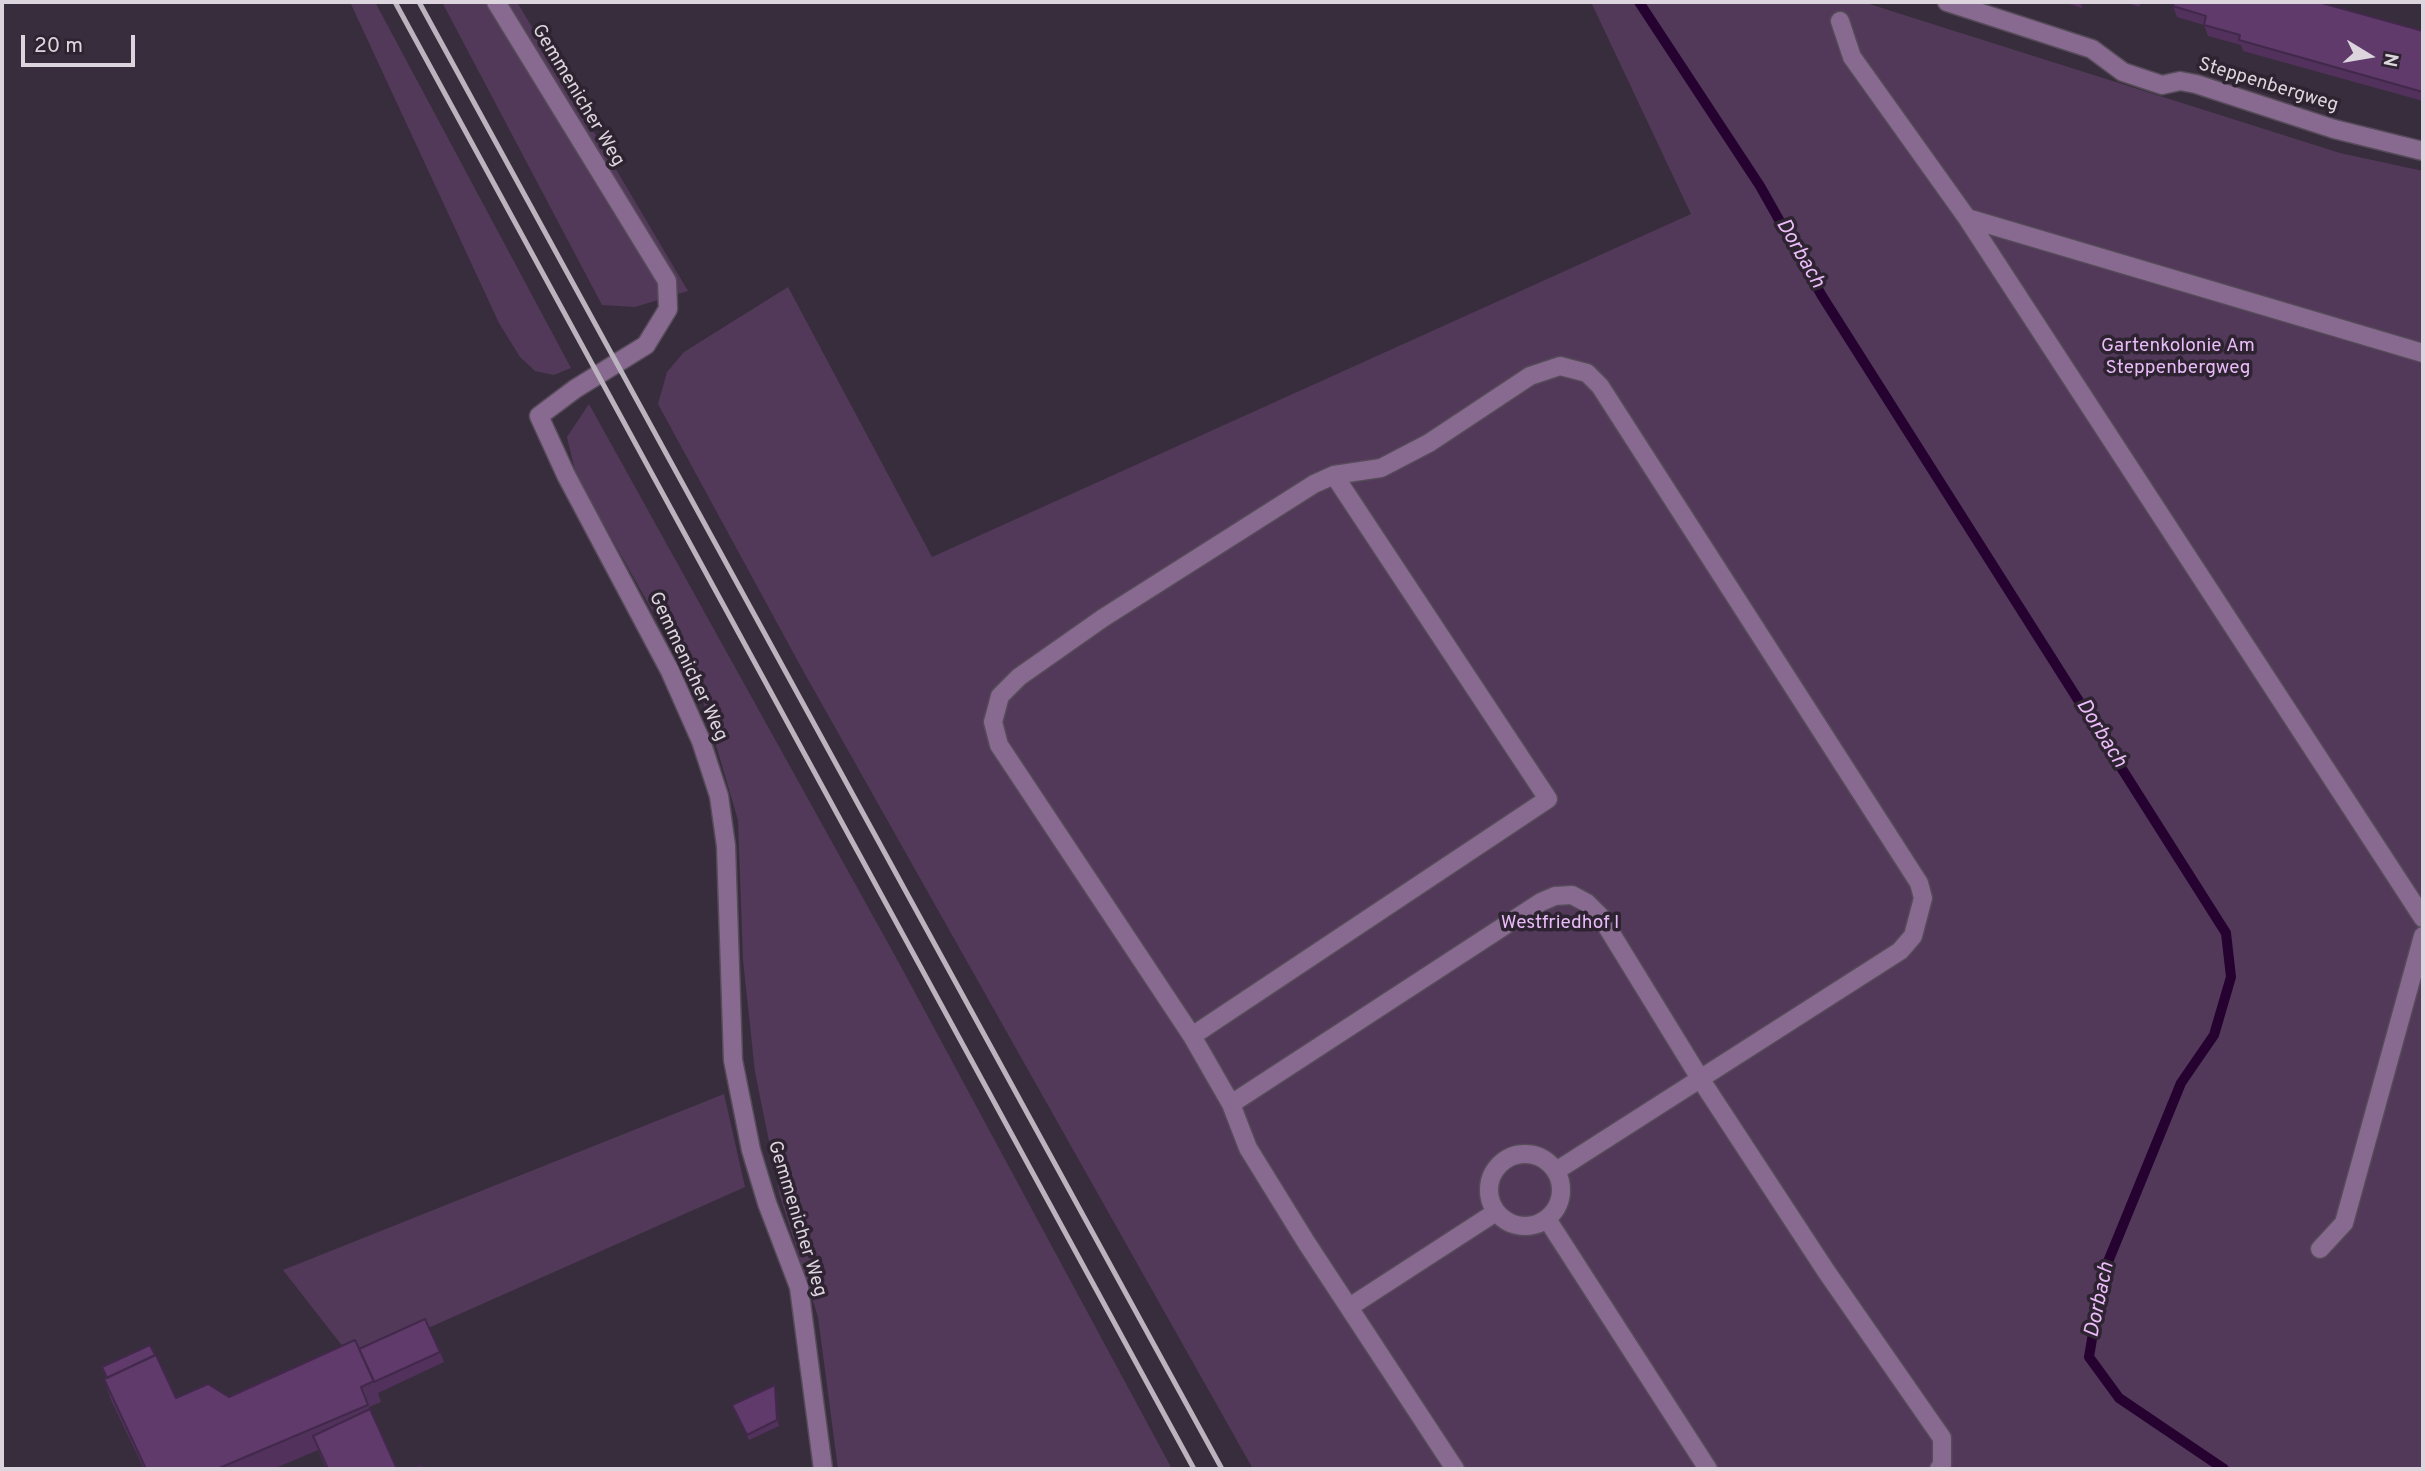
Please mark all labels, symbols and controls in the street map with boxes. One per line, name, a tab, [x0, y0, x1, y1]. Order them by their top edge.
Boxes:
scale bar	[24, 21, 138, 65]
street label: Gemmenicher Weg	[526, 21, 628, 171]
north arrow	[2334, 21, 2404, 91]
text: 20 m	[34, 33, 83, 60]
text: N	[2377, 51, 2403, 69]
street label: Steppenbergweg	[2195, 54, 2341, 118]
water label: Dorbach	[1769, 215, 1829, 293]
park label: Gartenkolonie Am Steppenbergweg	[2101, 336, 2255, 380]
street label: Gemmenicher Weg	[642, 589, 732, 745]
water label: Dorbach	[2069, 695, 2131, 773]
park label: Westfriedhof I	[1501, 913, 1619, 935]
street label: Gemmenicher Weg	[761, 1138, 831, 1300]
water label: Dorbach	[2081, 1260, 2121, 1340]

